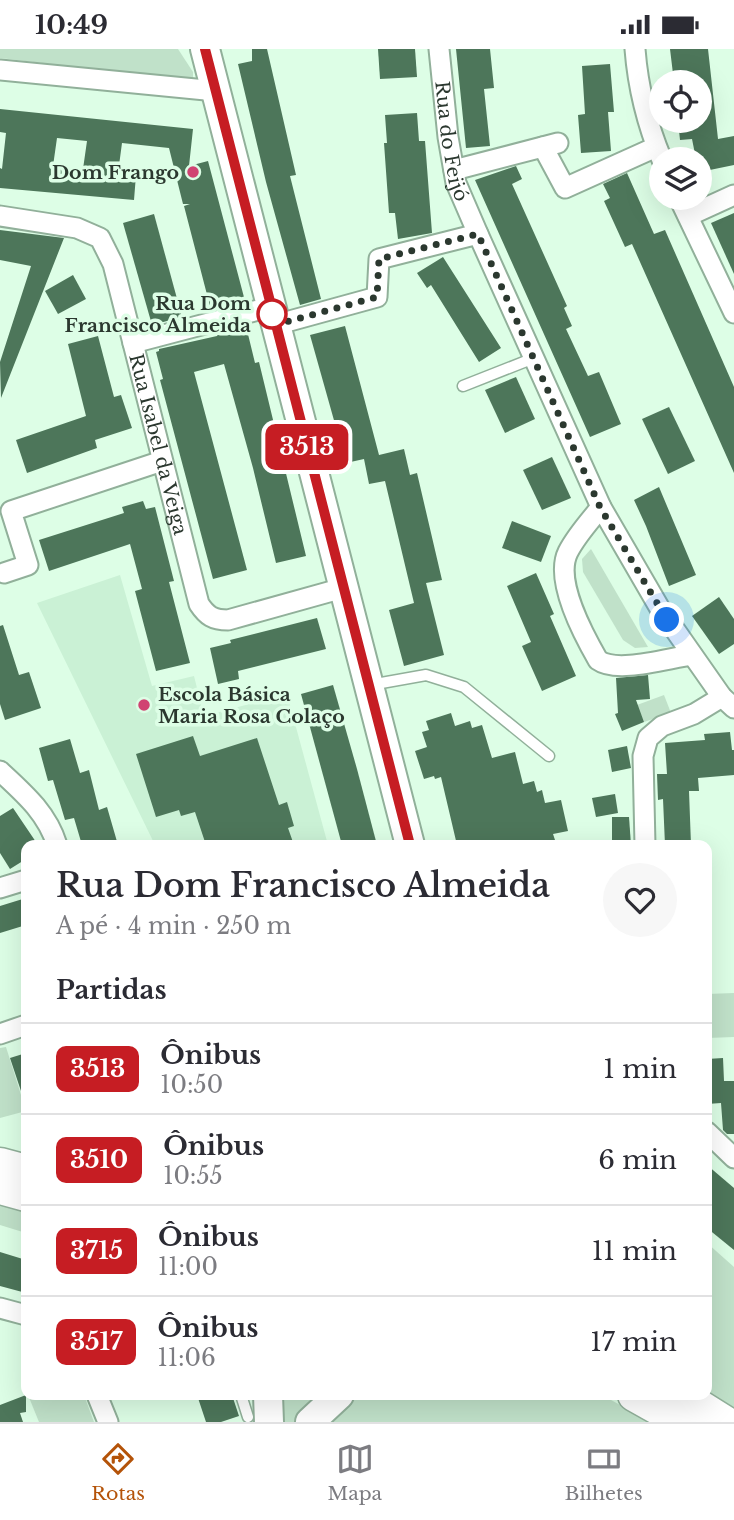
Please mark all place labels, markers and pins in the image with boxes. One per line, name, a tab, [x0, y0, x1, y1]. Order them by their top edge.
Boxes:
place label: Dom Frango	[52, 161, 179, 184]
marker: Dom Frango	[185, 164, 201, 180]
place label: Rua Dom Francisco Almeida	[65, 292, 251, 337]
marker: Rua Dom Francisco Almeida	[257, 299, 287, 329]
place label: Escola Básica Maria Rosa Colaço	[158, 683, 345, 728]
marker: Escola Básica Maria Rosa Colaço	[136, 697, 152, 713]

